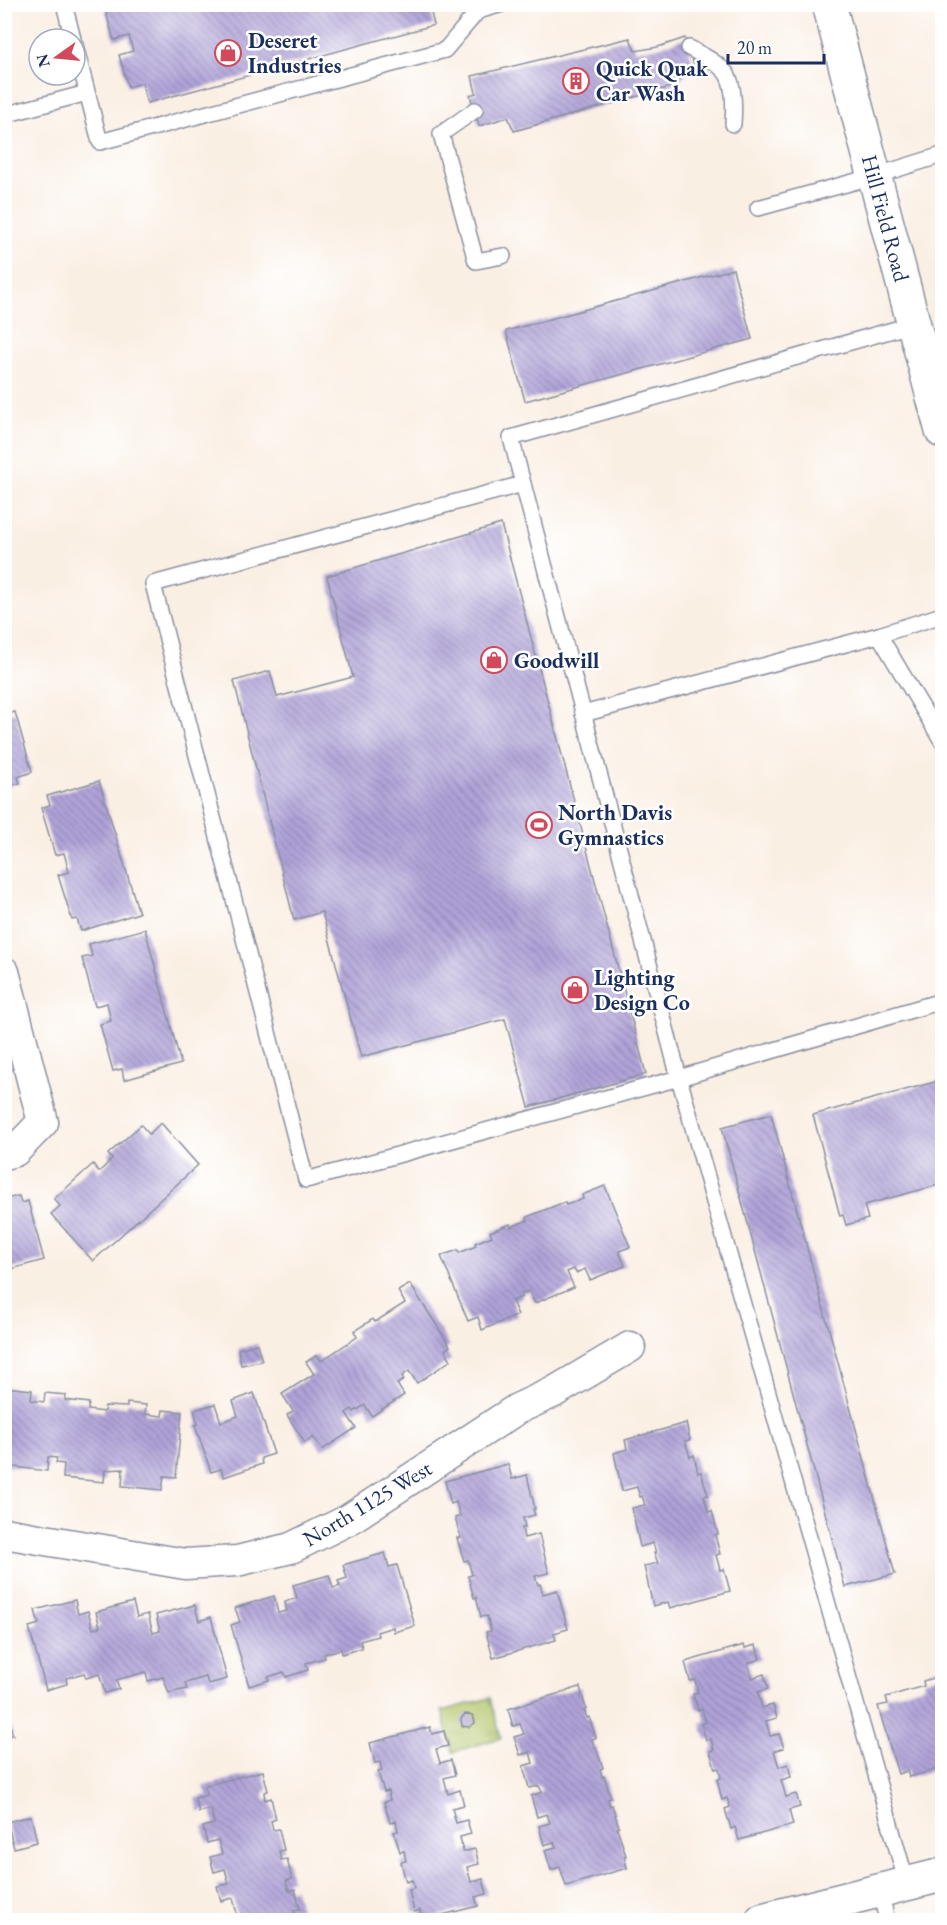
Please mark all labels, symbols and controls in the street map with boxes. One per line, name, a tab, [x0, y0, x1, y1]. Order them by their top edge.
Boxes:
place label: Deseret Industries	[248, 26, 342, 80]
north arrow	[27, 27, 87, 87]
scale bar	[728, 27, 824, 65]
text: 20 m	[737, 36, 772, 59]
shop icon: Deseret Industries	[213, 38, 243, 68]
text: N	[31, 52, 55, 70]
place label: Quick Quak Car Wash	[596, 54, 709, 108]
building icon: Quick Quak Car Wash	[561, 66, 591, 96]
street label: Hill Field Road	[855, 151, 917, 286]
shop icon: Goodwill	[479, 645, 509, 675]
place label: Goodwill	[514, 646, 599, 675]
place label: North Davis Gymnastics	[558, 798, 672, 852]
sports icon: North Davis Gymnastics	[524, 810, 554, 840]
place label: Lighting Design Co	[594, 963, 690, 1017]
shop icon: Lighting Design Co	[560, 975, 590, 1005]
street label: North 1125 West	[297, 1453, 437, 1553]

